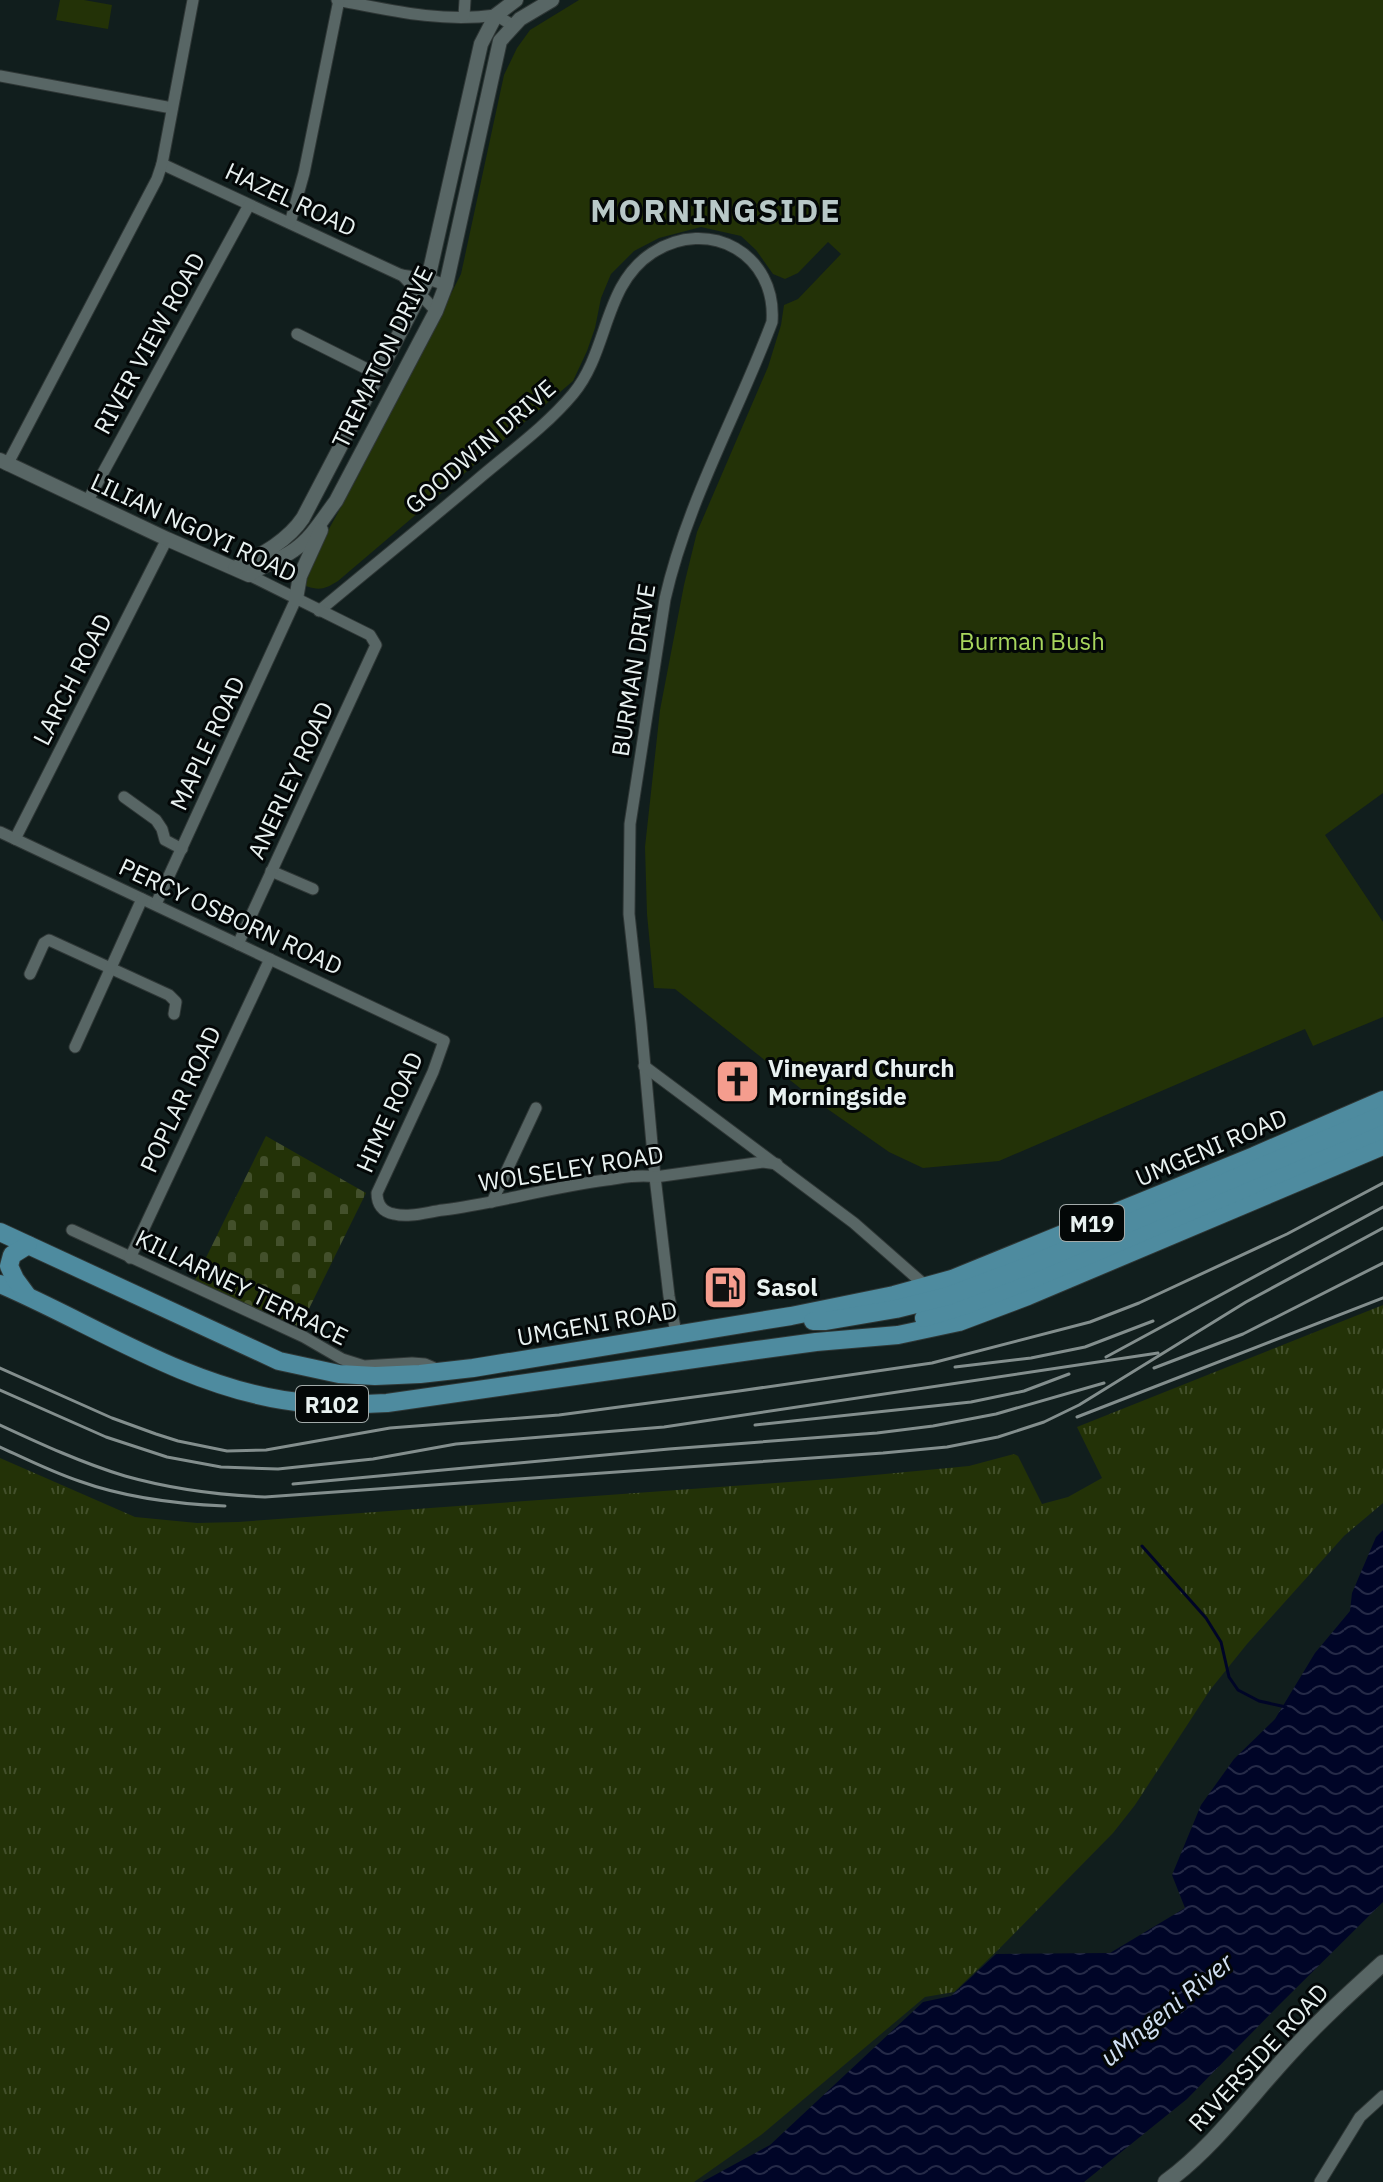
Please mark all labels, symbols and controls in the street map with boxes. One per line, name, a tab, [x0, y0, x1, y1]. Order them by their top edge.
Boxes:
street label: HAZEL ROAD	[220, 155, 362, 243]
district label: MORNINGSIDE	[590, 189, 842, 231]
street label: RIVER VIEW ROAD	[86, 246, 212, 440]
street label: TREMATON DRIVE	[324, 261, 440, 453]
street label: GOODWIN DRIVE	[398, 372, 562, 520]
street label: LILIAN NGOYI ROAD	[86, 465, 302, 589]
street label: BURMAN DRIVE	[604, 581, 662, 759]
street label: LARCH ROAD	[25, 608, 119, 750]
park label: Burman Bush	[959, 625, 1105, 657]
street label: MAPLE ROAD	[162, 671, 252, 815]
street label: ANERLEY ROAD	[239, 696, 341, 864]
street label: PERCY OSBORN ROAD	[114, 850, 348, 982]
street label: POPLAR ROAD	[132, 1021, 228, 1177]
street label: HIME ROAD	[348, 1047, 430, 1177]
place label: Vineyard Church Morningside	[768, 1052, 955, 1112]
church icon: Vineyard Church Morningside	[713, 1058, 761, 1106]
street label: UMGENI ROAD	[1130, 1101, 1292, 1193]
street label: WOLSELEY ROAD	[476, 1138, 666, 1198]
road number: M19	[1060, 1205, 1124, 1241]
street label: KILLARNEY TERRACE	[130, 1222, 354, 1352]
fuel station icon: Sasol	[701, 1263, 749, 1311]
place label: Sasol	[756, 1271, 818, 1303]
street label: UMGENI ROAD	[514, 1293, 680, 1353]
road number: R102	[296, 1386, 368, 1422]
water label: uMngeni River	[1092, 1944, 1241, 2073]
street label: RIVERSIDE ROAD	[1181, 1976, 1335, 2138]

